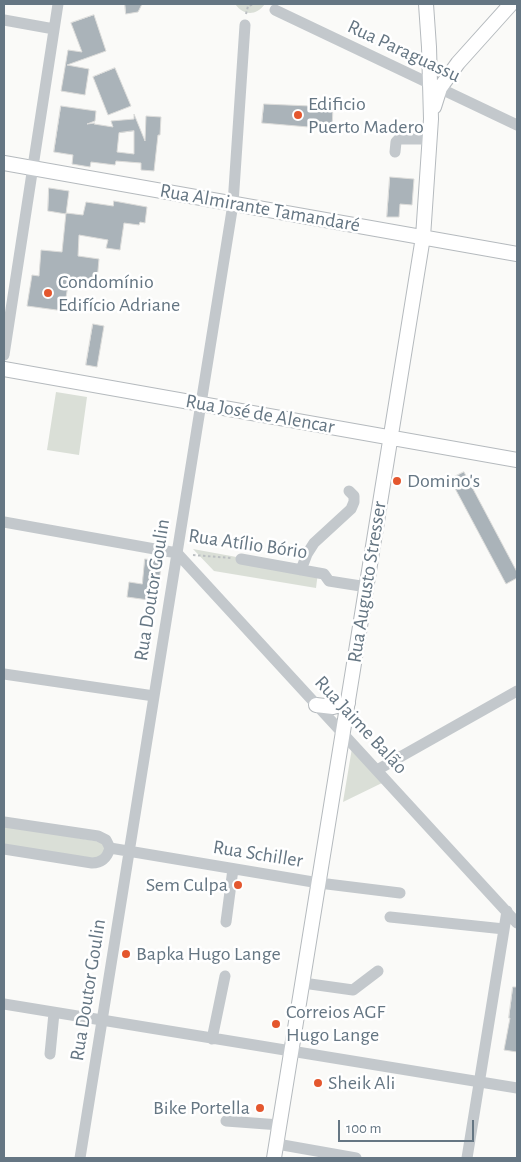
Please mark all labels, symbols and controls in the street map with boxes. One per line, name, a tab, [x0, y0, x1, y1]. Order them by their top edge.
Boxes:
street label: Rua Paraguassu	[344, 14, 464, 88]
place label: Edificio Puerto Madero	[308, 92, 424, 139]
marker: Edificio Puerto Madero	[292, 109, 304, 121]
street label: Rua Almirante Tamandaré	[158, 179, 362, 237]
place label: Condomínio Edifício Adriane	[58, 270, 180, 317]
marker: Condomínio Edifício Adriane	[42, 287, 54, 299]
street label: Rua José de Alencar	[184, 389, 336, 439]
place label: Domino's	[407, 469, 480, 493]
marker: Domino's	[391, 475, 403, 487]
street label: Rua Augusto Stresser	[342, 499, 392, 665]
street label: Rua Doutor Goulin	[129, 517, 175, 663]
street label: Rua Atílio Bório	[187, 524, 309, 564]
street label: Rua Jaime Balão	[309, 671, 413, 779]
street label: Rua Schiller	[211, 835, 305, 873]
place label: Sem Culpa	[146, 873, 228, 897]
marker: Sem Culpa	[232, 879, 244, 891]
street label: Rua Doutor Goulin	[65, 917, 111, 1063]
place label: Bapka Hugo Lange	[136, 942, 281, 966]
marker: Bapka Hugo Lange	[120, 948, 132, 960]
place label: Correios AGF Hugo Lange	[286, 1000, 385, 1047]
marker: Correios AGF Hugo Lange	[270, 1018, 282, 1030]
place label: Sheik Ali	[328, 1071, 395, 1095]
marker: Sheik Ali	[312, 1077, 324, 1089]
place label: Bike Portella	[153, 1096, 250, 1120]
marker: Bike Portella	[254, 1102, 266, 1114]
scale bar	[341, 1110, 477, 1142]
text: 100 m	[346, 1121, 381, 1136]

